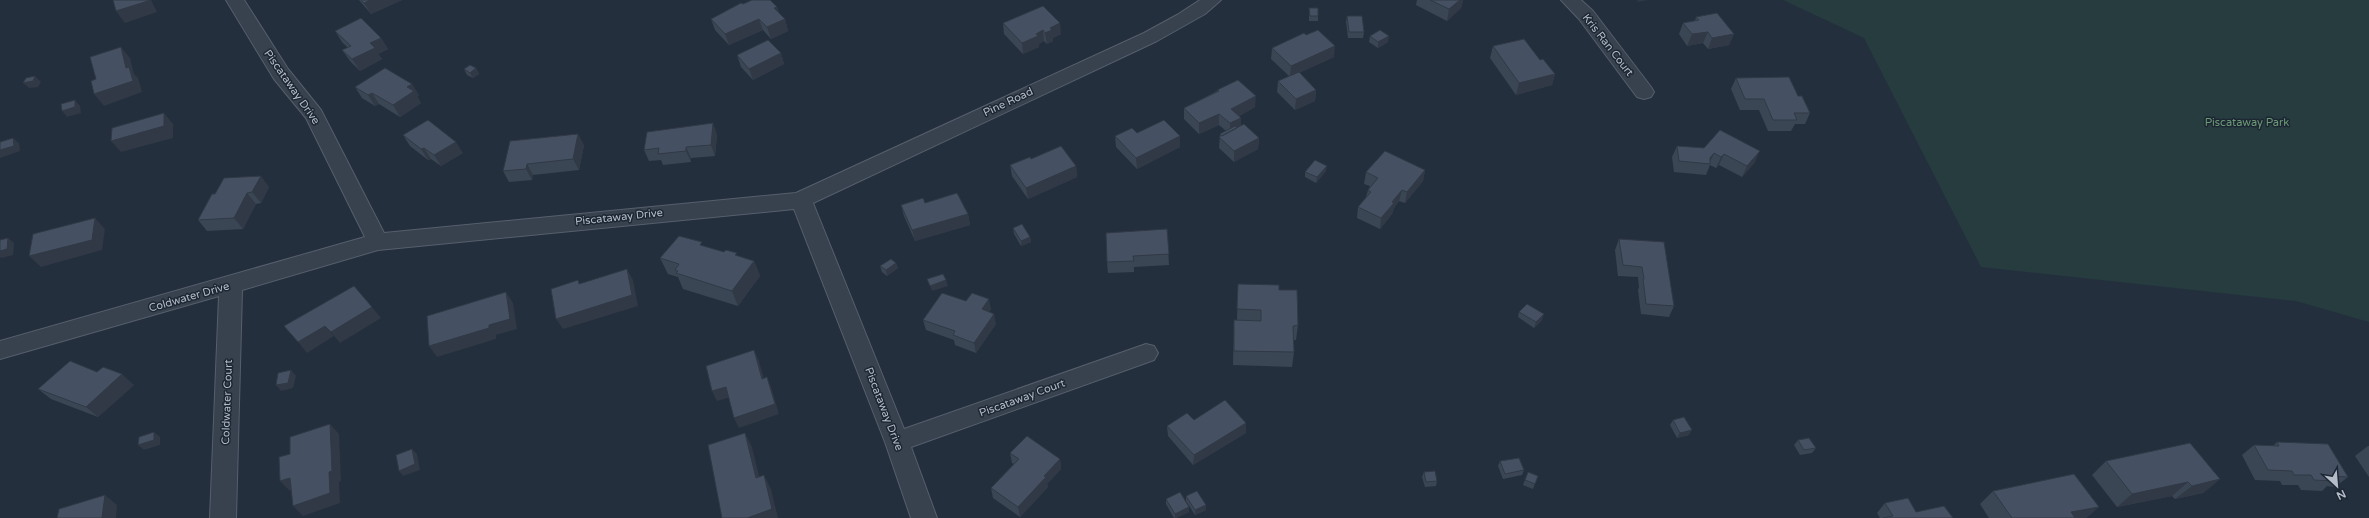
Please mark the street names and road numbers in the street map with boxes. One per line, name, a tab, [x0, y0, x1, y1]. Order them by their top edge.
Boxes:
street label: Kris Ran Court	[1580, 11, 1636, 79]
street label: Piscataway Drive	[261, 47, 323, 127]
street label: Pine Road	[981, 85, 1035, 119]
street label: Piscataway Drive	[574, 206, 664, 228]
street label: Coldwater Drive	[147, 279, 231, 315]
street label: Coldwater Court	[219, 359, 235, 445]
street label: Piscataway Drive	[862, 366, 906, 452]
street label: Piscataway Court	[977, 376, 1067, 420]

